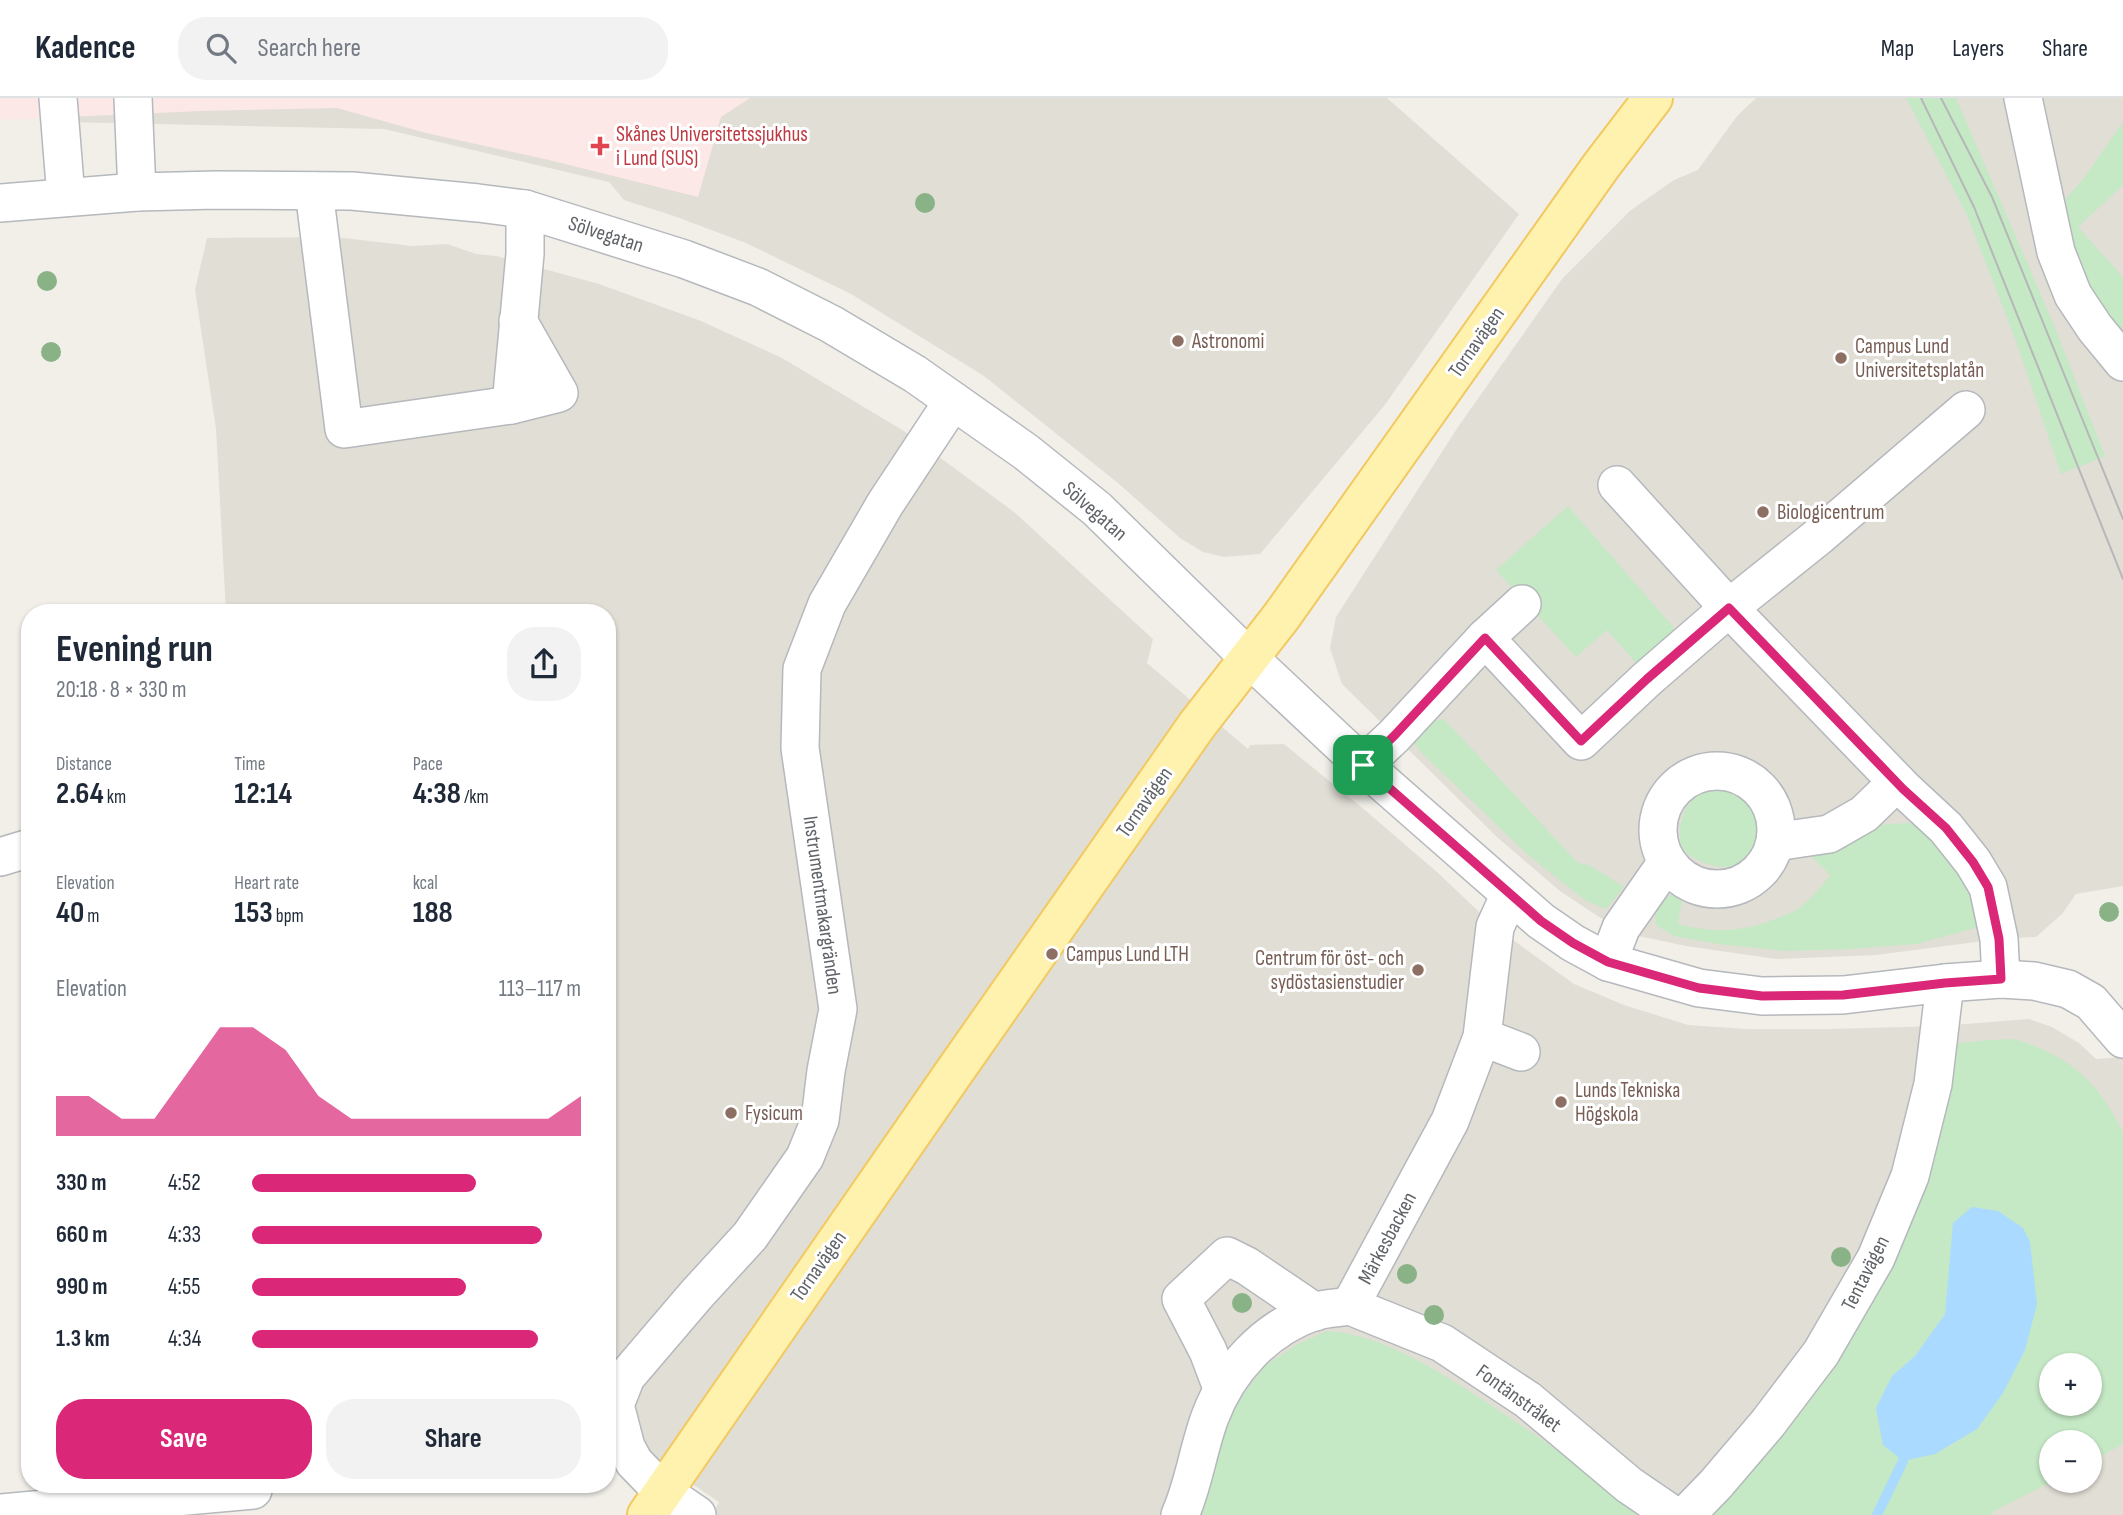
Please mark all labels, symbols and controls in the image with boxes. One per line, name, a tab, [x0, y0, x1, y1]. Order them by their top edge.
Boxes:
search box	[178, 17, 668, 80]
text: Kadence	[35, 28, 136, 68]
icon: search	[202, 29, 240, 67]
text: Search here	[258, 33, 361, 64]
text: Map	[1881, 34, 1914, 63]
text: Layers	[1952, 34, 2004, 63]
text: Share	[2042, 34, 2088, 63]
place label: Skånes Universitetssjukhus i Lund (SUS)	[616, 122, 808, 171]
marker: Skånes Universitetssjukhus i Lund (SUS)	[590, 136, 610, 156]
street label: Sölvegatan	[565, 211, 647, 258]
street label: Tornavägen	[1443, 302, 1510, 382]
place label: Astronomi	[1191, 329, 1265, 354]
marker: Astronomi	[1170, 333, 1186, 349]
place label: Campus Lund Universitetsplatån	[1855, 334, 1984, 383]
marker: Campus Lund Universitetsplatån	[1833, 350, 1849, 366]
street label: Sölvegatan	[1057, 476, 1132, 546]
place label: Biologicentrum	[1777, 500, 1884, 525]
marker: Biologicentrum	[1755, 504, 1771, 520]
text: Evening run	[56, 627, 213, 672]
button: share	[507, 627, 581, 701]
text: 20:18 · 8 × 330 m	[56, 676, 186, 704]
pin	[1333, 735, 1393, 795]
icon: arrive	[1344, 746, 1382, 784]
text: Distance	[56, 753, 112, 776]
text: Time	[234, 753, 265, 776]
text: Pace	[413, 753, 443, 776]
street label: Tornavägen	[1111, 762, 1178, 842]
text: 2.64	[56, 776, 104, 812]
text: 12:14	[234, 776, 292, 812]
text: 4:38	[413, 776, 461, 812]
text: km	[104, 786, 126, 809]
text: /km	[461, 786, 489, 809]
street label: Instrumentmakargränden	[798, 814, 847, 996]
text: Elevation	[56, 872, 115, 895]
text: Heart rate	[234, 872, 299, 895]
text: kcal	[413, 872, 438, 895]
text: 40	[56, 895, 84, 931]
text: 153	[234, 895, 273, 931]
text: 188	[413, 895, 453, 931]
text: m	[84, 905, 99, 928]
text: bpm	[273, 905, 304, 928]
place label: Campus Lund LTH	[1066, 942, 1189, 967]
marker: Campus Lund LTH	[1044, 946, 1060, 962]
place label: Centrum för öst- och sydöstasienstudier	[1255, 946, 1404, 995]
marker: Centrum för öst- och sydöstasienstudier	[1410, 962, 1426, 978]
text: Elevation	[56, 975, 127, 1003]
text: 113–117 m	[499, 975, 581, 1003]
place label: Lunds Tekniska Högskola	[1575, 1078, 1680, 1127]
marker: Lunds Tekniska Högskola	[1553, 1094, 1569, 1110]
place label: Fysicum	[745, 1101, 803, 1126]
marker: Fysicum	[723, 1105, 739, 1121]
text: 330 m	[56, 1169, 106, 1197]
text: 4:52	[168, 1169, 201, 1197]
street label: Märkesbacken	[1353, 1188, 1422, 1288]
text: 660 m	[56, 1221, 107, 1249]
text: 4:33	[168, 1221, 201, 1249]
street label: Tornavägen	[785, 1226, 852, 1306]
street label: Tentavägen	[1836, 1232, 1895, 1315]
text: 990 m	[56, 1273, 108, 1301]
text: 4:55	[168, 1273, 200, 1301]
text: 1.3 km	[56, 1325, 110, 1353]
text: 4:34	[168, 1325, 201, 1353]
map controls	[2039, 1353, 2102, 1493]
button: +	[2039, 1353, 2102, 1416]
street label: Fontänstråket	[1471, 1359, 1566, 1438]
button: Save	[56, 1399, 312, 1479]
button: Share	[326, 1399, 581, 1479]
button: −	[2039, 1430, 2102, 1493]

